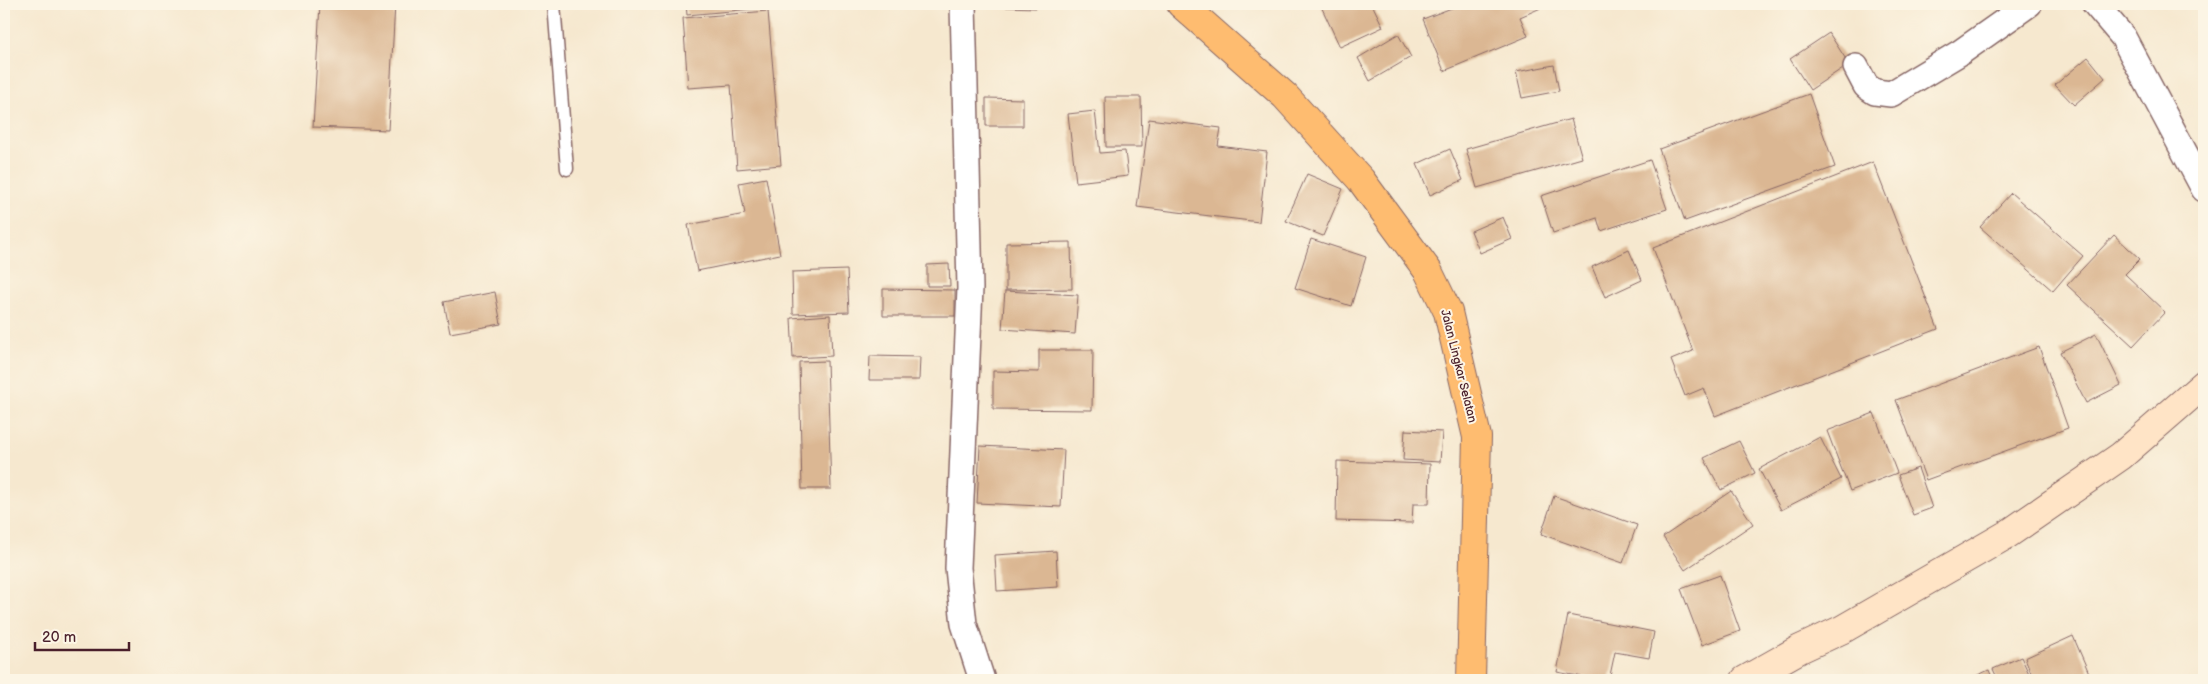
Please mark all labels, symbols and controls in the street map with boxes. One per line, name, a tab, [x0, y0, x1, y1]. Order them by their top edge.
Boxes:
street label: Jalan Lingkar Selatan	[1437, 308, 1480, 424]
scale bar	[35, 619, 129, 651]
text: 20 m	[42, 628, 76, 647]

